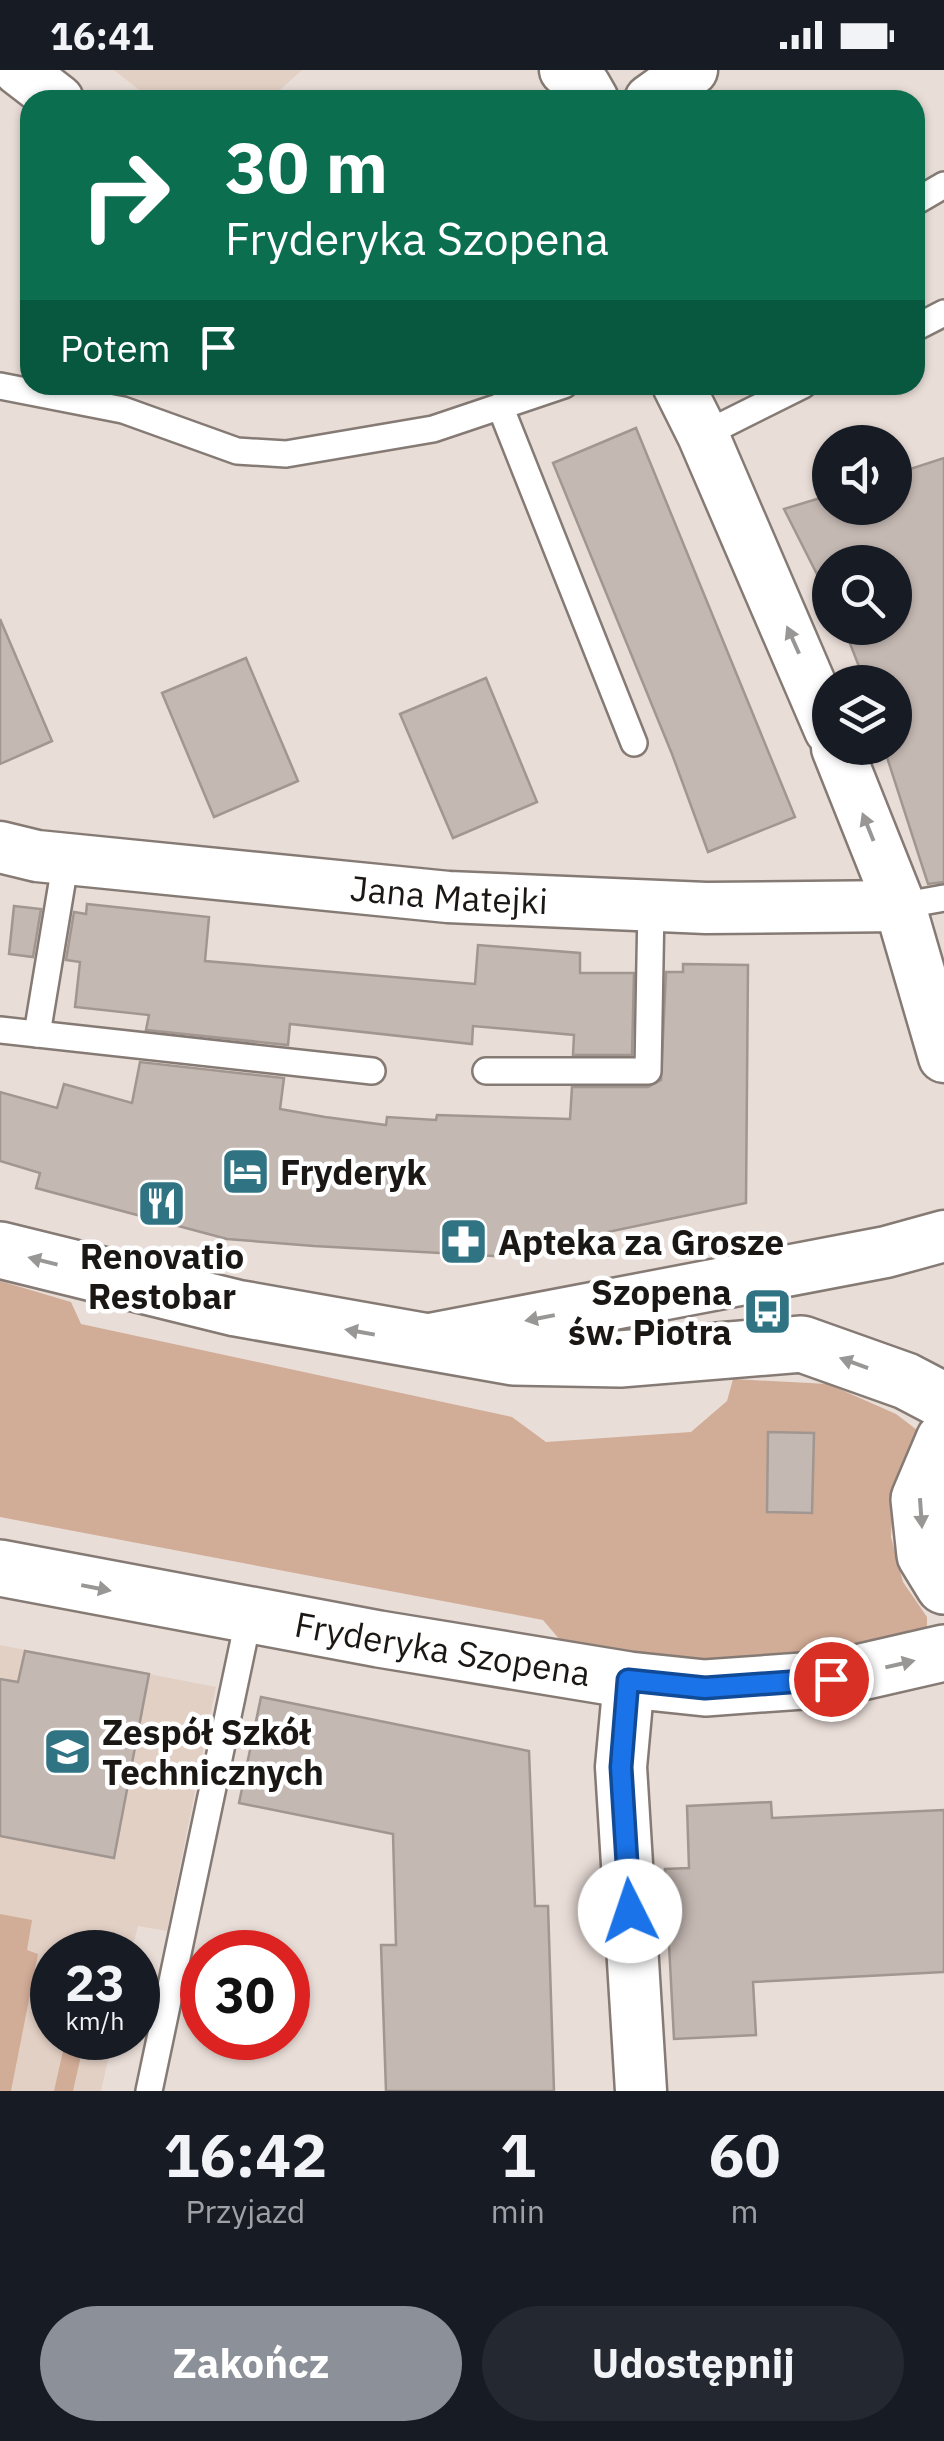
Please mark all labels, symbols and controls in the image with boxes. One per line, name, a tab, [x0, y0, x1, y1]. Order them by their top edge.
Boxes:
text: 16:41	[50, 11, 154, 60]
text: 30 m	[225, 121, 388, 212]
icon: right	[60, 130, 190, 260]
text: Fryderyka Szopena	[225, 209, 609, 267]
icon: arrive	[191, 320, 246, 375]
text: Potem	[60, 323, 171, 372]
map controls	[812, 425, 912, 765]
button: sound	[812, 425, 912, 525]
button: search	[812, 545, 912, 645]
one-way arrow	[785, 625, 801, 654]
button: layers	[812, 665, 912, 765]
one-way arrow	[860, 811, 876, 841]
street label: Jana Matejki	[348, 864, 549, 924]
hotel icon: Fryderyk	[219, 1146, 271, 1198]
place label: Fryderyk	[280, 1149, 427, 1195]
restaurant icon: Renovatio Restobar	[136, 1178, 188, 1230]
pharmacy icon: Apteka za Grosze	[437, 1216, 489, 1268]
place label: Apteka za Grosze	[498, 1219, 784, 1265]
place label: Renovatio Restobar	[80, 1233, 244, 1319]
one-way arrow	[27, 1253, 58, 1269]
place label: Szopena św. Piotra	[568, 1269, 732, 1355]
bus stop icon: Szopena św. Piotra	[741, 1286, 793, 1338]
one-way arrow	[524, 1311, 555, 1326]
one-way arrow	[344, 1324, 376, 1339]
one-way arrow	[839, 1355, 869, 1370]
one-way arrow	[913, 1498, 929, 1530]
one-way arrow	[80, 1580, 111, 1596]
street label: Fryderyka Szopena	[291, 1601, 594, 1696]
pin	[789, 1637, 874, 1722]
icon: arrive	[804, 1652, 859, 1707]
one-way arrow	[885, 1656, 916, 1671]
place label: Zespół Szkół Technicznych	[102, 1709, 324, 1795]
school or university icon: Zespół Szkół Technicznych	[41, 1726, 93, 1778]
position arrow	[578, 1859, 682, 1963]
speed limit sign: 30	[180, 1930, 310, 2060]
text: 23	[65, 1950, 125, 2015]
text: km/h	[66, 2004, 124, 2037]
text: 16:42	[164, 2115, 327, 2194]
text: 1	[500, 2115, 536, 2194]
text: 60	[708, 2115, 780, 2194]
text: Przyjazd	[186, 2190, 305, 2232]
text: min	[491, 2190, 545, 2232]
text: m	[731, 2190, 758, 2232]
button: Zakończ	[40, 2306, 462, 2421]
button: Udostępnij	[482, 2306, 904, 2421]

